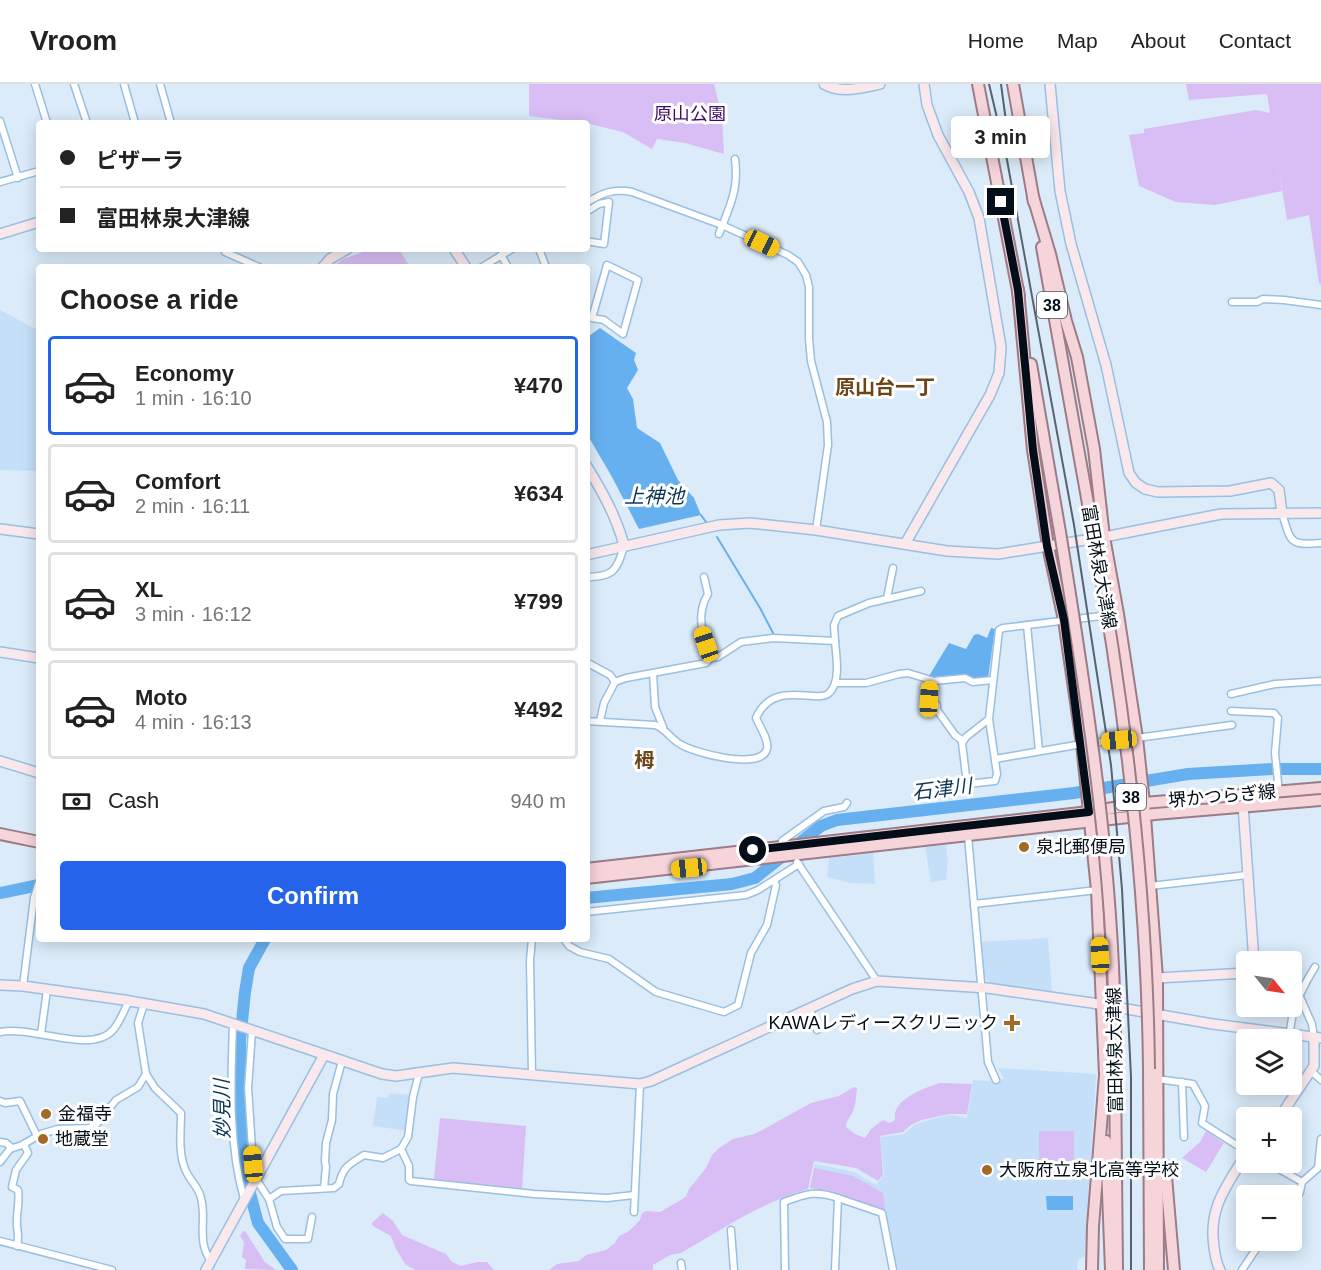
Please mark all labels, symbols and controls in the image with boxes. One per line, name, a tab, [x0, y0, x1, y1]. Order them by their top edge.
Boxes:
text: Vroom	[30, 25, 117, 56]
text: Home	[968, 29, 1024, 52]
text: Map	[1057, 29, 1098, 52]
text: About	[1131, 29, 1186, 52]
text: Contact	[1219, 29, 1291, 52]
park label: 原山公園	[654, 104, 726, 124]
callout: 3 min	[952, 115, 1050, 157]
text: 3 min	[974, 126, 1027, 148]
text: ピザーラ	[96, 148, 184, 173]
route end	[987, 188, 1014, 215]
text: 富田林泉大津線	[96, 206, 250, 231]
car	[742, 227, 782, 259]
text: Choose a ride	[60, 285, 239, 315]
road number: 38	[1037, 292, 1067, 318]
icon: car	[63, 359, 117, 413]
text: Economy	[135, 361, 234, 386]
text: ¥470	[514, 373, 563, 398]
district label: 原山台一丁	[835, 376, 935, 398]
text: 1 min · 16:10	[135, 387, 252, 409]
icon: car	[63, 467, 117, 521]
text: Comfort	[135, 469, 221, 494]
text: ¥634	[514, 481, 563, 506]
water label: 上神池	[624, 485, 686, 507]
text: 2 min · 16:11	[135, 495, 250, 517]
street label: 富田林泉大津線	[1078, 503, 1120, 631]
icon: car	[63, 575, 117, 629]
text: XL	[135, 577, 163, 602]
text: ¥799	[514, 589, 563, 614]
text: 3 min · 16:12	[135, 603, 252, 625]
car	[692, 624, 720, 664]
car	[919, 681, 939, 717]
icon: car	[63, 683, 117, 737]
text: Moto	[135, 685, 188, 710]
text: ¥492	[514, 697, 563, 722]
text: 4 min · 16:13	[135, 711, 252, 733]
car	[1100, 729, 1138, 751]
district label: 栂	[634, 749, 654, 771]
water label: 石津川	[911, 774, 975, 804]
street label: 堺かつらぎ線	[1167, 781, 1277, 811]
road number: 38	[1116, 784, 1146, 810]
icon: cash	[60, 785, 93, 818]
text: Cash	[108, 788, 159, 813]
text: 940 m	[510, 790, 566, 812]
route start	[739, 836, 766, 863]
place label: 泉北郵便局	[1036, 837, 1126, 857]
marker: 泉北郵便局	[1017, 840, 1031, 854]
car	[670, 857, 708, 879]
button: Confirm	[60, 861, 566, 930]
car	[1090, 937, 1110, 973]
north arrow	[1236, 951, 1302, 1017]
map controls	[1236, 951, 1302, 1251]
street label: 富田林泉大津線	[1104, 987, 1126, 1113]
place label: KAWAレディースクリニック	[768, 1013, 998, 1033]
marker: KAWAレディースクリニック	[1003, 1014, 1021, 1032]
button: layers	[1236, 1029, 1302, 1095]
water label: 妙見川	[210, 1077, 234, 1139]
place label: 金福寺	[58, 1104, 112, 1124]
marker: 金福寺	[39, 1107, 53, 1121]
button: +	[1236, 1107, 1302, 1173]
place label: 地蔵堂	[55, 1129, 109, 1149]
marker: 地蔵堂	[36, 1132, 50, 1146]
car	[242, 1145, 264, 1183]
place label: 大阪府立泉北高等学校	[999, 1160, 1179, 1180]
marker: 大阪府立泉北高等学校	[980, 1163, 994, 1177]
button: −	[1236, 1185, 1302, 1251]

